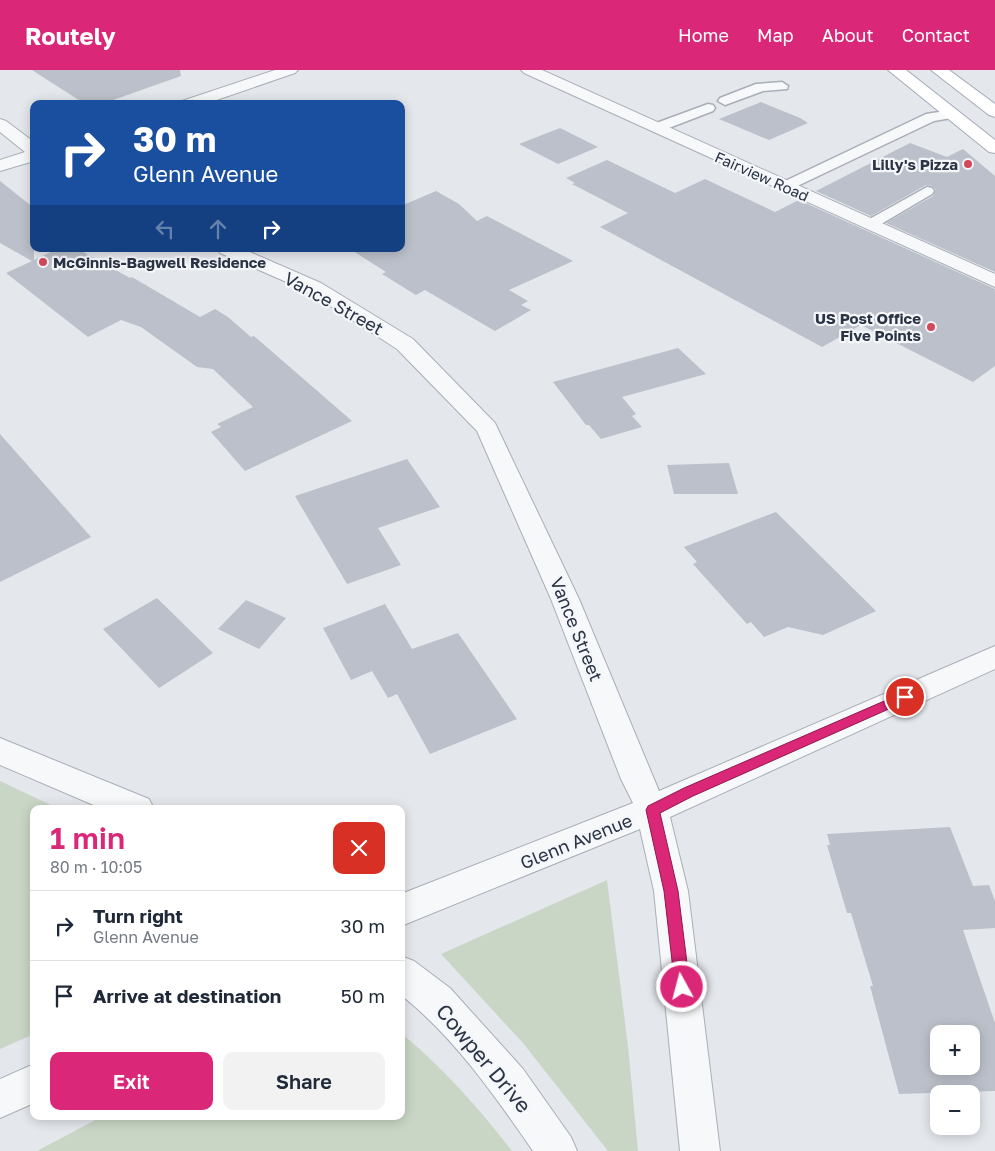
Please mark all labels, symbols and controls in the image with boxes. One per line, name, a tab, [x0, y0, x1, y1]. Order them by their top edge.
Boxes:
text: Routely	[25, 21, 116, 50]
text: Home	[678, 24, 729, 46]
text: Map	[757, 24, 794, 46]
text: About	[822, 24, 874, 46]
text: Contact	[902, 24, 970, 46]
text: 30 m	[133, 118, 216, 160]
icon: right	[50, 120, 115, 185]
street label: Fairview Road	[712, 147, 812, 205]
place label: Lilly's Pizza	[872, 155, 958, 173]
marker: Lilly's Pizza	[962, 158, 974, 170]
text: Glenn Avenue	[133, 160, 278, 187]
icon: left	[151, 215, 179, 243]
icon: ahead	[204, 215, 232, 243]
icon: right	[257, 215, 285, 243]
place label: McGinnis-Bagwell Residence	[53, 253, 266, 271]
marker: McGinnis-Bagwell Residence	[37, 256, 49, 268]
street label: Vance Street	[280, 267, 388, 339]
place label: US Post Office Five Points	[815, 309, 921, 344]
marker: US Post Office Five Points	[925, 321, 937, 333]
street label: Vance Street	[546, 574, 608, 684]
pin	[884, 676, 926, 718]
icon: arrive	[891, 683, 919, 711]
street label: Glenn Avenue	[517, 809, 635, 873]
text: 1 min	[50, 820, 125, 856]
button: close	[333, 822, 385, 874]
text: 80 m · 10:05	[50, 857, 142, 877]
text: Turn right	[93, 904, 183, 927]
icon: right	[50, 912, 78, 940]
text: 30 m	[341, 914, 385, 937]
text: Glenn Avenue	[93, 927, 199, 947]
position arrow	[655, 960, 707, 1012]
icon: arrive	[50, 982, 78, 1010]
text: Arrive at destination	[93, 984, 281, 1007]
text: 50 m	[341, 984, 385, 1007]
street label: Cowper Drive	[431, 998, 537, 1118]
map controls	[930, 1025, 980, 1135]
button: +	[930, 1025, 980, 1075]
button: Exit	[50, 1052, 213, 1110]
button: Share	[223, 1052, 385, 1110]
button: −	[930, 1085, 980, 1135]

